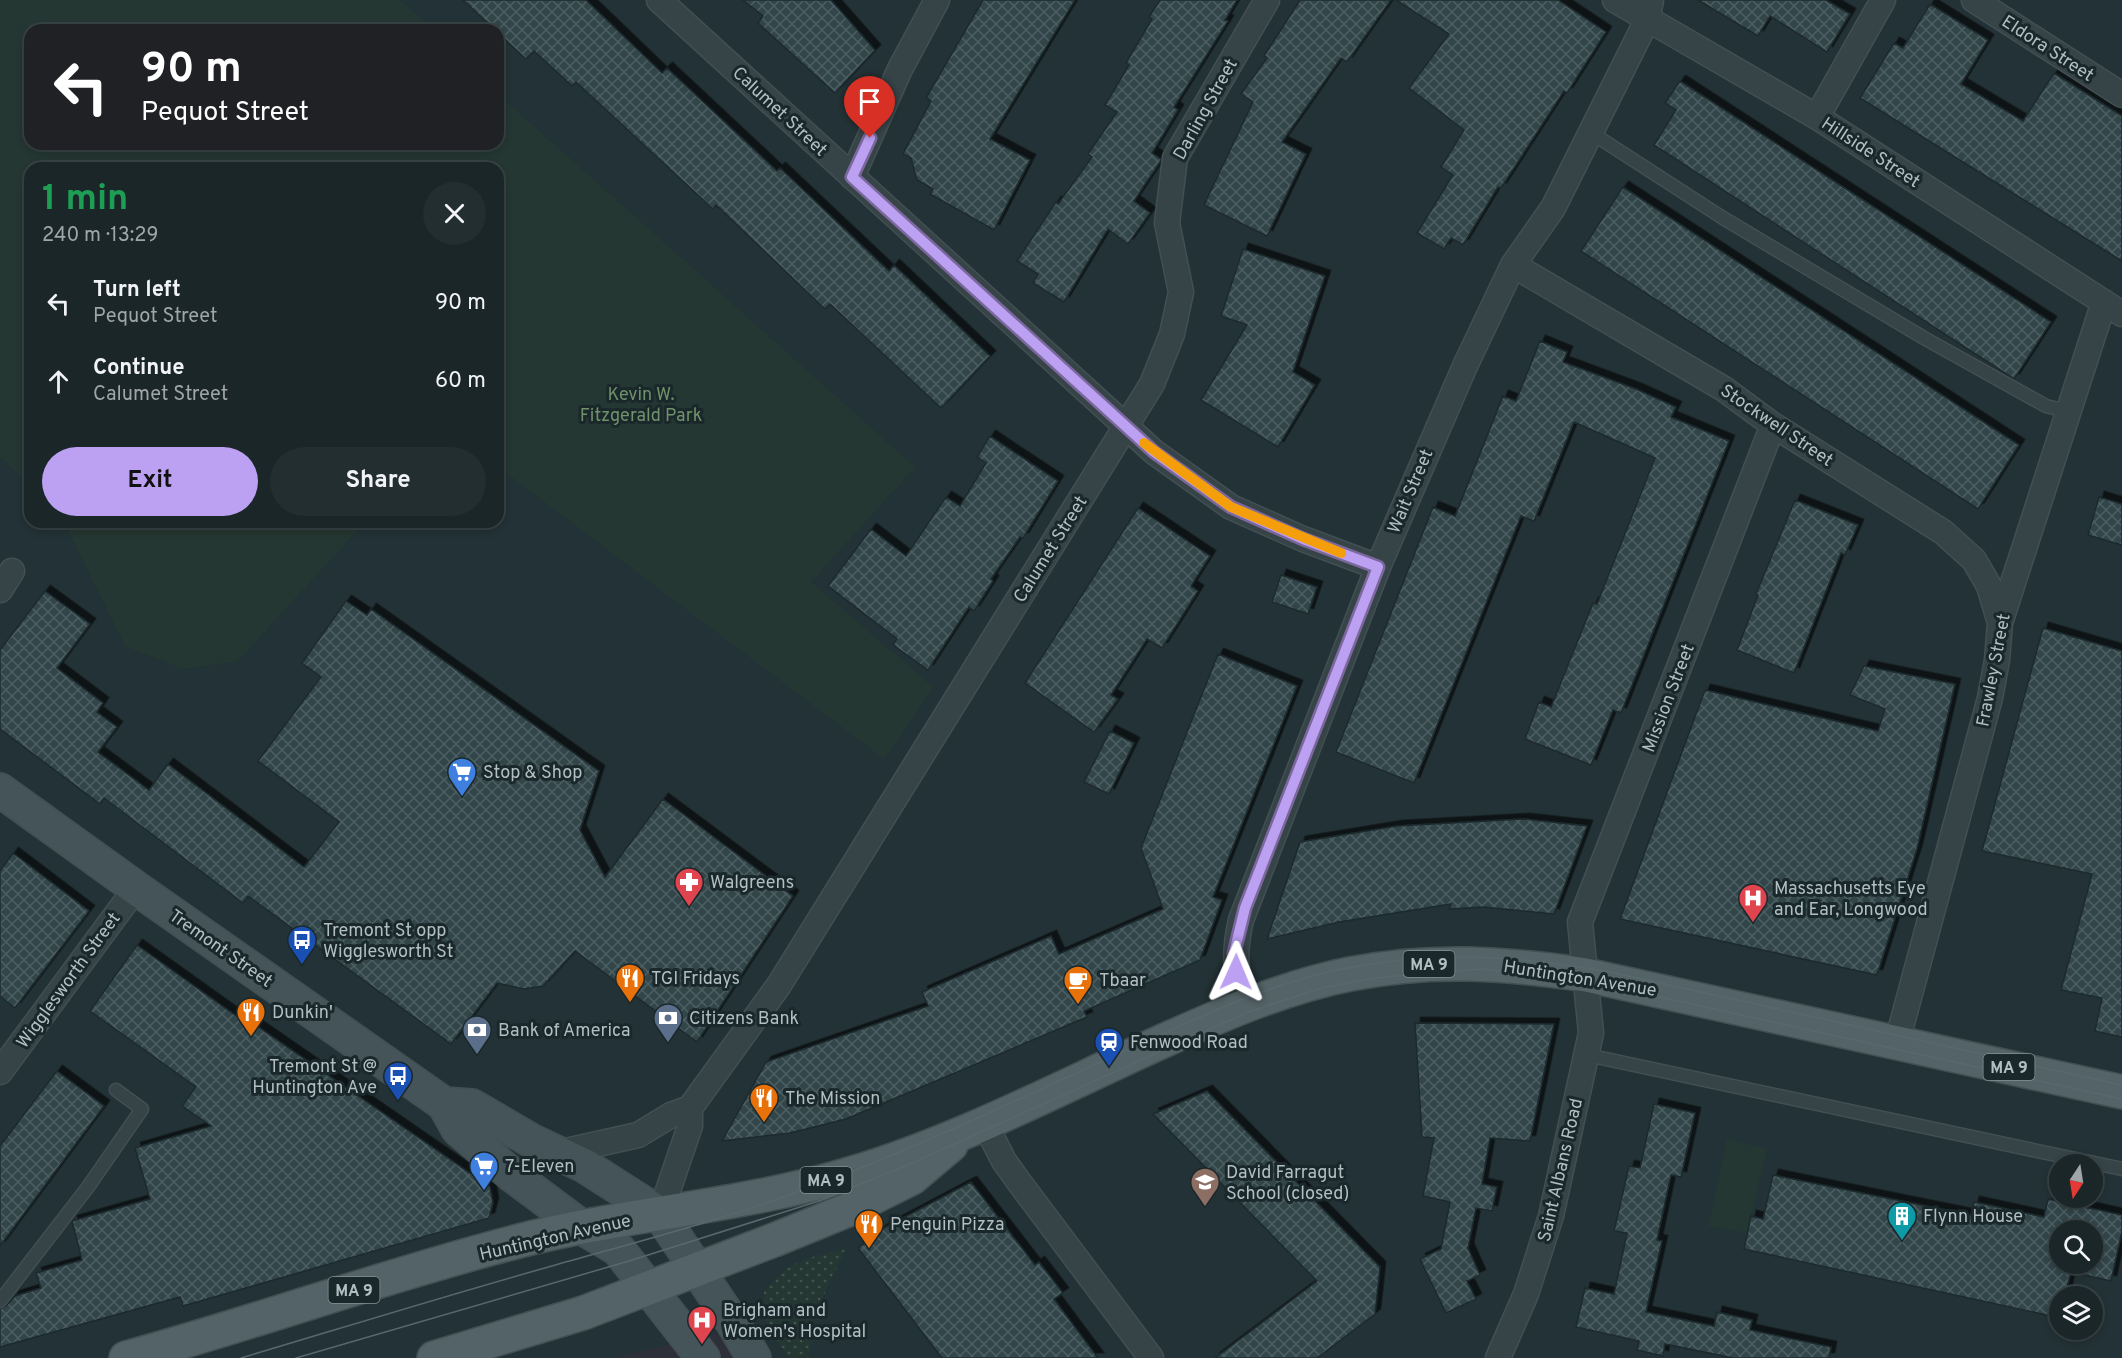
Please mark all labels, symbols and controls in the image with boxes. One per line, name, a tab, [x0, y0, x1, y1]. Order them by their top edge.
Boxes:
street label: Eldora Street	[1997, 11, 2098, 88]
text: 90 m	[141, 44, 242, 97]
icon: left	[42, 48, 120, 126]
street label: Darling Street	[1169, 55, 1244, 164]
street label: Calumet Street	[727, 62, 831, 162]
pin	[844, 76, 895, 138]
icon: arrive	[853, 85, 886, 118]
text: Pequot Street	[141, 96, 309, 130]
street label: Hillside Street	[1816, 113, 1924, 194]
text: 1 min	[42, 177, 128, 223]
button: close	[423, 182, 486, 245]
text: 240 m · 13:29	[42, 223, 159, 249]
text: Turn left	[93, 277, 181, 304]
icon: left	[42, 287, 75, 320]
text: 90 m	[435, 290, 486, 317]
text: Pequot Street	[93, 304, 217, 330]
text: Continue	[93, 355, 184, 382]
icon: ahead	[42, 365, 75, 398]
text: 60 m	[435, 368, 486, 395]
street label: Stockwell Street	[1715, 380, 1837, 473]
text: Calumet Street	[93, 382, 228, 408]
park label: Kevin W. Fitzgerald Park	[580, 384, 702, 428]
street label: Wait Street	[1383, 446, 1439, 537]
button: Exit	[42, 447, 258, 516]
button: Share	[270, 447, 486, 516]
street label: Calumet Street	[1009, 492, 1093, 607]
street label: Frawley Street	[1972, 612, 2017, 729]
street label: Mission Street	[1638, 641, 1701, 756]
supermarket icon: Stop & Shop	[446, 756, 478, 798]
place label: Stop & Shop	[483, 762, 582, 785]
pharmacy icon: Walgreens	[673, 866, 705, 908]
place label: Walgreens	[710, 872, 794, 895]
place label: Massachusetts Eye and Ear, Longwood	[1774, 878, 1928, 922]
hospital icon: Massachusetts Eye and Ear, Longwood	[1737, 882, 1769, 924]
street label: Tremont Street	[164, 905, 276, 993]
street label: Wigglesworth Street	[12, 908, 126, 1053]
place label: Tremont St opp Wigglesworth St	[323, 920, 453, 964]
bus stop icon: Tremont St opp Wigglesworth St	[286, 924, 318, 966]
position arrow	[1204, 940, 1268, 1004]
road number: MA 9	[1404, 951, 1454, 977]
street label: Huntington Avenue	[1502, 956, 1658, 1003]
restaurant icon: TGI Fridays	[614, 962, 646, 1004]
cafe icon: Tbaar	[1062, 964, 1094, 1006]
place label: TGI Fridays	[651, 968, 740, 991]
place label: Tbaar	[1099, 970, 1146, 993]
restaurant icon: Dunkin'	[235, 996, 267, 1038]
place label: Dunkin'	[272, 1002, 333, 1025]
bank icon: Citizens Bank	[652, 1002, 684, 1044]
place label: Citizens Bank	[689, 1008, 799, 1031]
bank icon: Bank of America	[461, 1014, 493, 1056]
place label: Bank of America	[498, 1020, 630, 1043]
station icon: Fenwood Road	[1093, 1026, 1125, 1068]
place label: Fenwood Road	[1130, 1032, 1248, 1055]
road number: MA 9	[1984, 1054, 2034, 1080]
place label: Tremont St @ Huntington Ave	[252, 1056, 377, 1100]
bus stop icon: Tremont St @ Huntington Ave	[382, 1060, 414, 1102]
restaurant icon: The Mission	[748, 1082, 780, 1124]
place label: The Mission	[785, 1088, 880, 1111]
street label: Saint Albans Road	[1534, 1096, 1589, 1244]
supermarket icon: 7-Eleven	[468, 1150, 500, 1192]
north arrow	[2049, 1154, 2103, 1208]
map controls	[2049, 1154, 2103, 1340]
place label: 7-Eleven	[505, 1156, 574, 1179]
place label: David Farragut School (closed)	[1226, 1162, 1350, 1206]
school or university icon: David Farragut School (closed)	[1189, 1166, 1221, 1208]
road number: MA 9	[800, 1167, 852, 1193]
building icon: Flynn House	[1886, 1200, 1918, 1242]
place label: Flynn House	[1923, 1206, 2023, 1229]
restaurant icon: Penguin Pizza	[853, 1208, 885, 1250]
street label: Huntington Avenue	[477, 1210, 633, 1267]
place label: Penguin Pizza	[890, 1214, 1004, 1237]
button: search	[2049, 1220, 2103, 1274]
road number: MA 9	[328, 1277, 380, 1303]
button: layers	[2049, 1286, 2103, 1340]
place label: Brigham and Women's Hospital	[723, 1300, 866, 1344]
hospital icon: Brigham and Women's Hospital	[686, 1304, 718, 1346]

